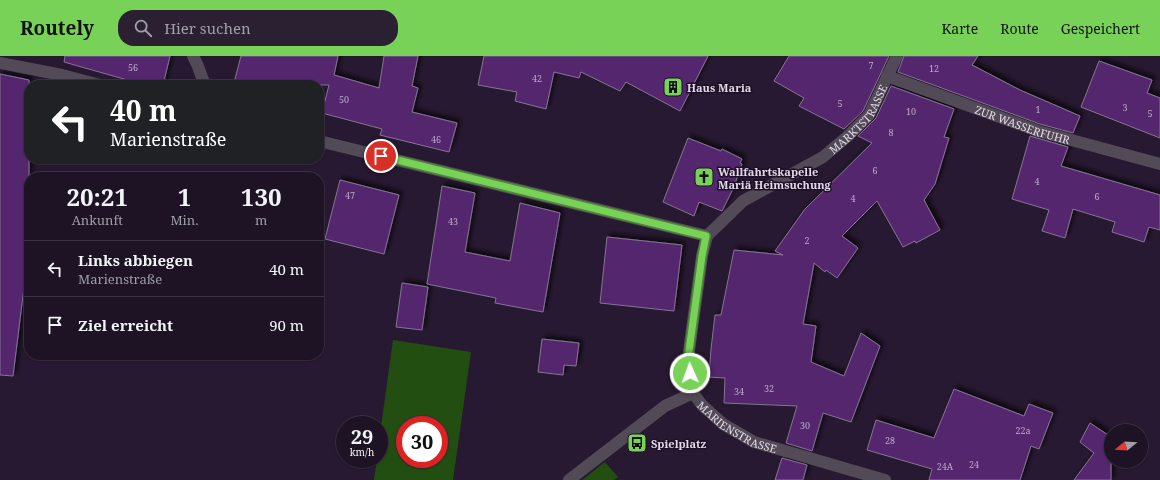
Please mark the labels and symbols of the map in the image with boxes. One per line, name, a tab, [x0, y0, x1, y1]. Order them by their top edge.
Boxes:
house number: 7	[868, 59, 874, 72]
house number: 56	[128, 61, 138, 74]
house number: 12	[929, 62, 939, 75]
house number: 42	[532, 72, 542, 85]
building icon: Haus Maria	[662, 76, 684, 98]
place label: Haus Maria	[687, 80, 752, 95]
street label: MARKTSTRASSE	[825, 82, 890, 157]
house number: 50	[339, 93, 349, 106]
house number: 5	[837, 97, 843, 110]
street label: ZUR WASSERFUHR	[973, 101, 1073, 147]
house number: 3	[1122, 101, 1128, 114]
house number: 1	[1035, 103, 1041, 116]
house number: 10	[906, 105, 916, 118]
house number: 5	[1147, 107, 1153, 120]
house number: 8	[888, 126, 894, 139]
house number: 46	[431, 133, 441, 146]
pin	[364, 139, 398, 173]
place label: Wallfahrtskapelle Mariä Heimsuchung	[718, 164, 832, 192]
house number: 6	[872, 164, 878, 177]
church icon: Wallfahrtskapelle Mariä Heimsuchung	[693, 166, 715, 188]
house number: 4	[1034, 175, 1040, 188]
house number: 47	[345, 189, 355, 202]
house number: 6	[1094, 190, 1100, 203]
house number: 4	[850, 192, 856, 205]
house number: 43	[448, 215, 458, 228]
house number: 2	[804, 234, 810, 247]
position arrow	[669, 352, 711, 394]
house number: 32	[764, 382, 774, 395]
house number: 34	[734, 385, 744, 398]
street label: MARIENSTRASSE	[695, 397, 779, 456]
speed limit sign: 30	[396, 416, 448, 468]
house number: 30	[800, 419, 810, 432]
house number: 22a	[1015, 424, 1031, 437]
north arrow	[1104, 424, 1148, 468]
bus stop icon: Spielplatz	[626, 432, 648, 454]
house number: 28	[885, 434, 895, 447]
place label: Spielplatz	[651, 436, 707, 451]
house number: 24	[969, 458, 979, 471]
house number: 24A	[937, 460, 954, 473]

